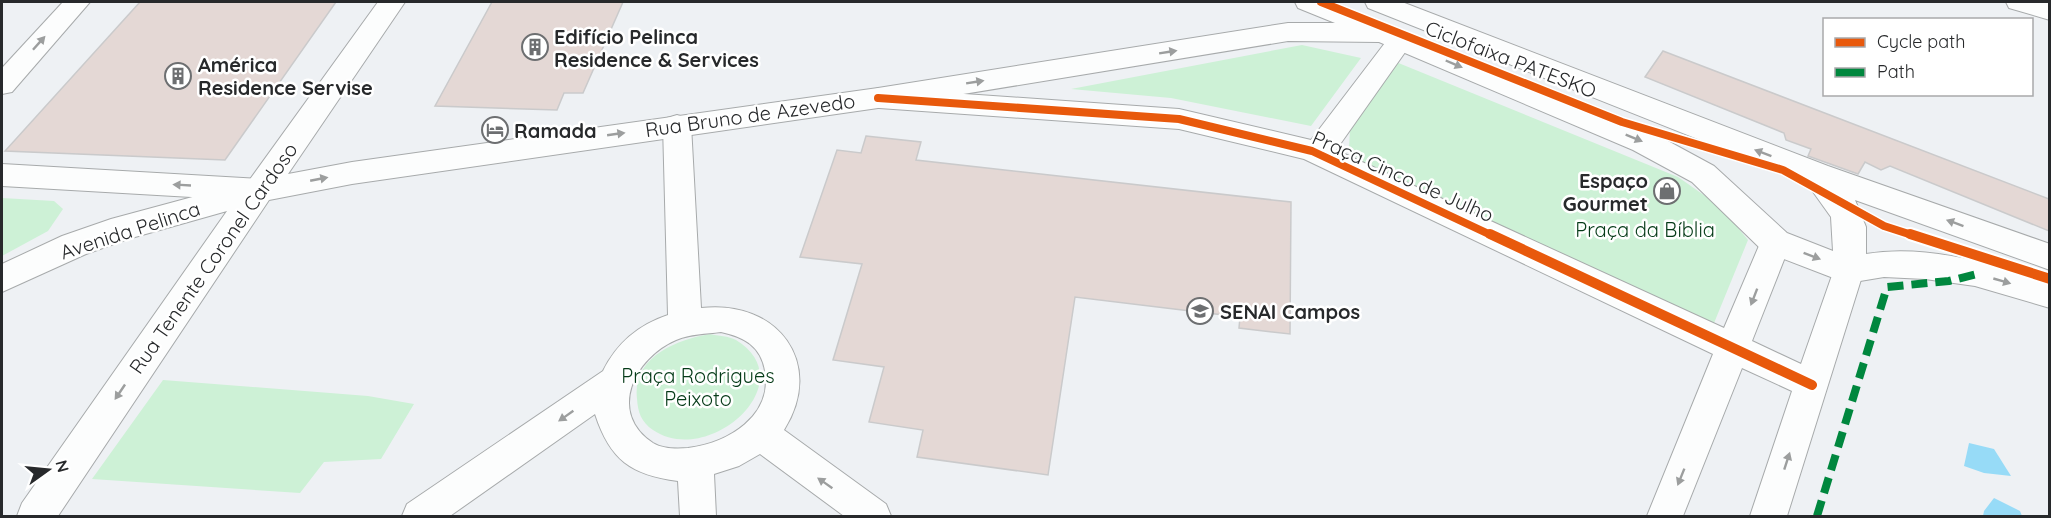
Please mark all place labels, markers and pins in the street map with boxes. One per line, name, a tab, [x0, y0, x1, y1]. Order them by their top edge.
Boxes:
place label: Edifício Pelinca Residence & Services	[554, 24, 759, 72]
building icon: Edifício Pelinca Residence & Services	[520, 32, 550, 62]
place label: América Residence Servise	[198, 52, 373, 100]
building icon: América Residence Servise	[163, 61, 193, 91]
hotel icon: Ramada	[480, 115, 510, 145]
place label: Ramada	[514, 118, 597, 143]
place label: Espaço Gourmet	[1563, 168, 1648, 216]
shop icon: Espaço Gourmet	[1652, 176, 1682, 206]
school or university icon: SENAI Campos	[1185, 296, 1215, 326]
place label: SENAI Campos	[1220, 299, 1360, 324]

